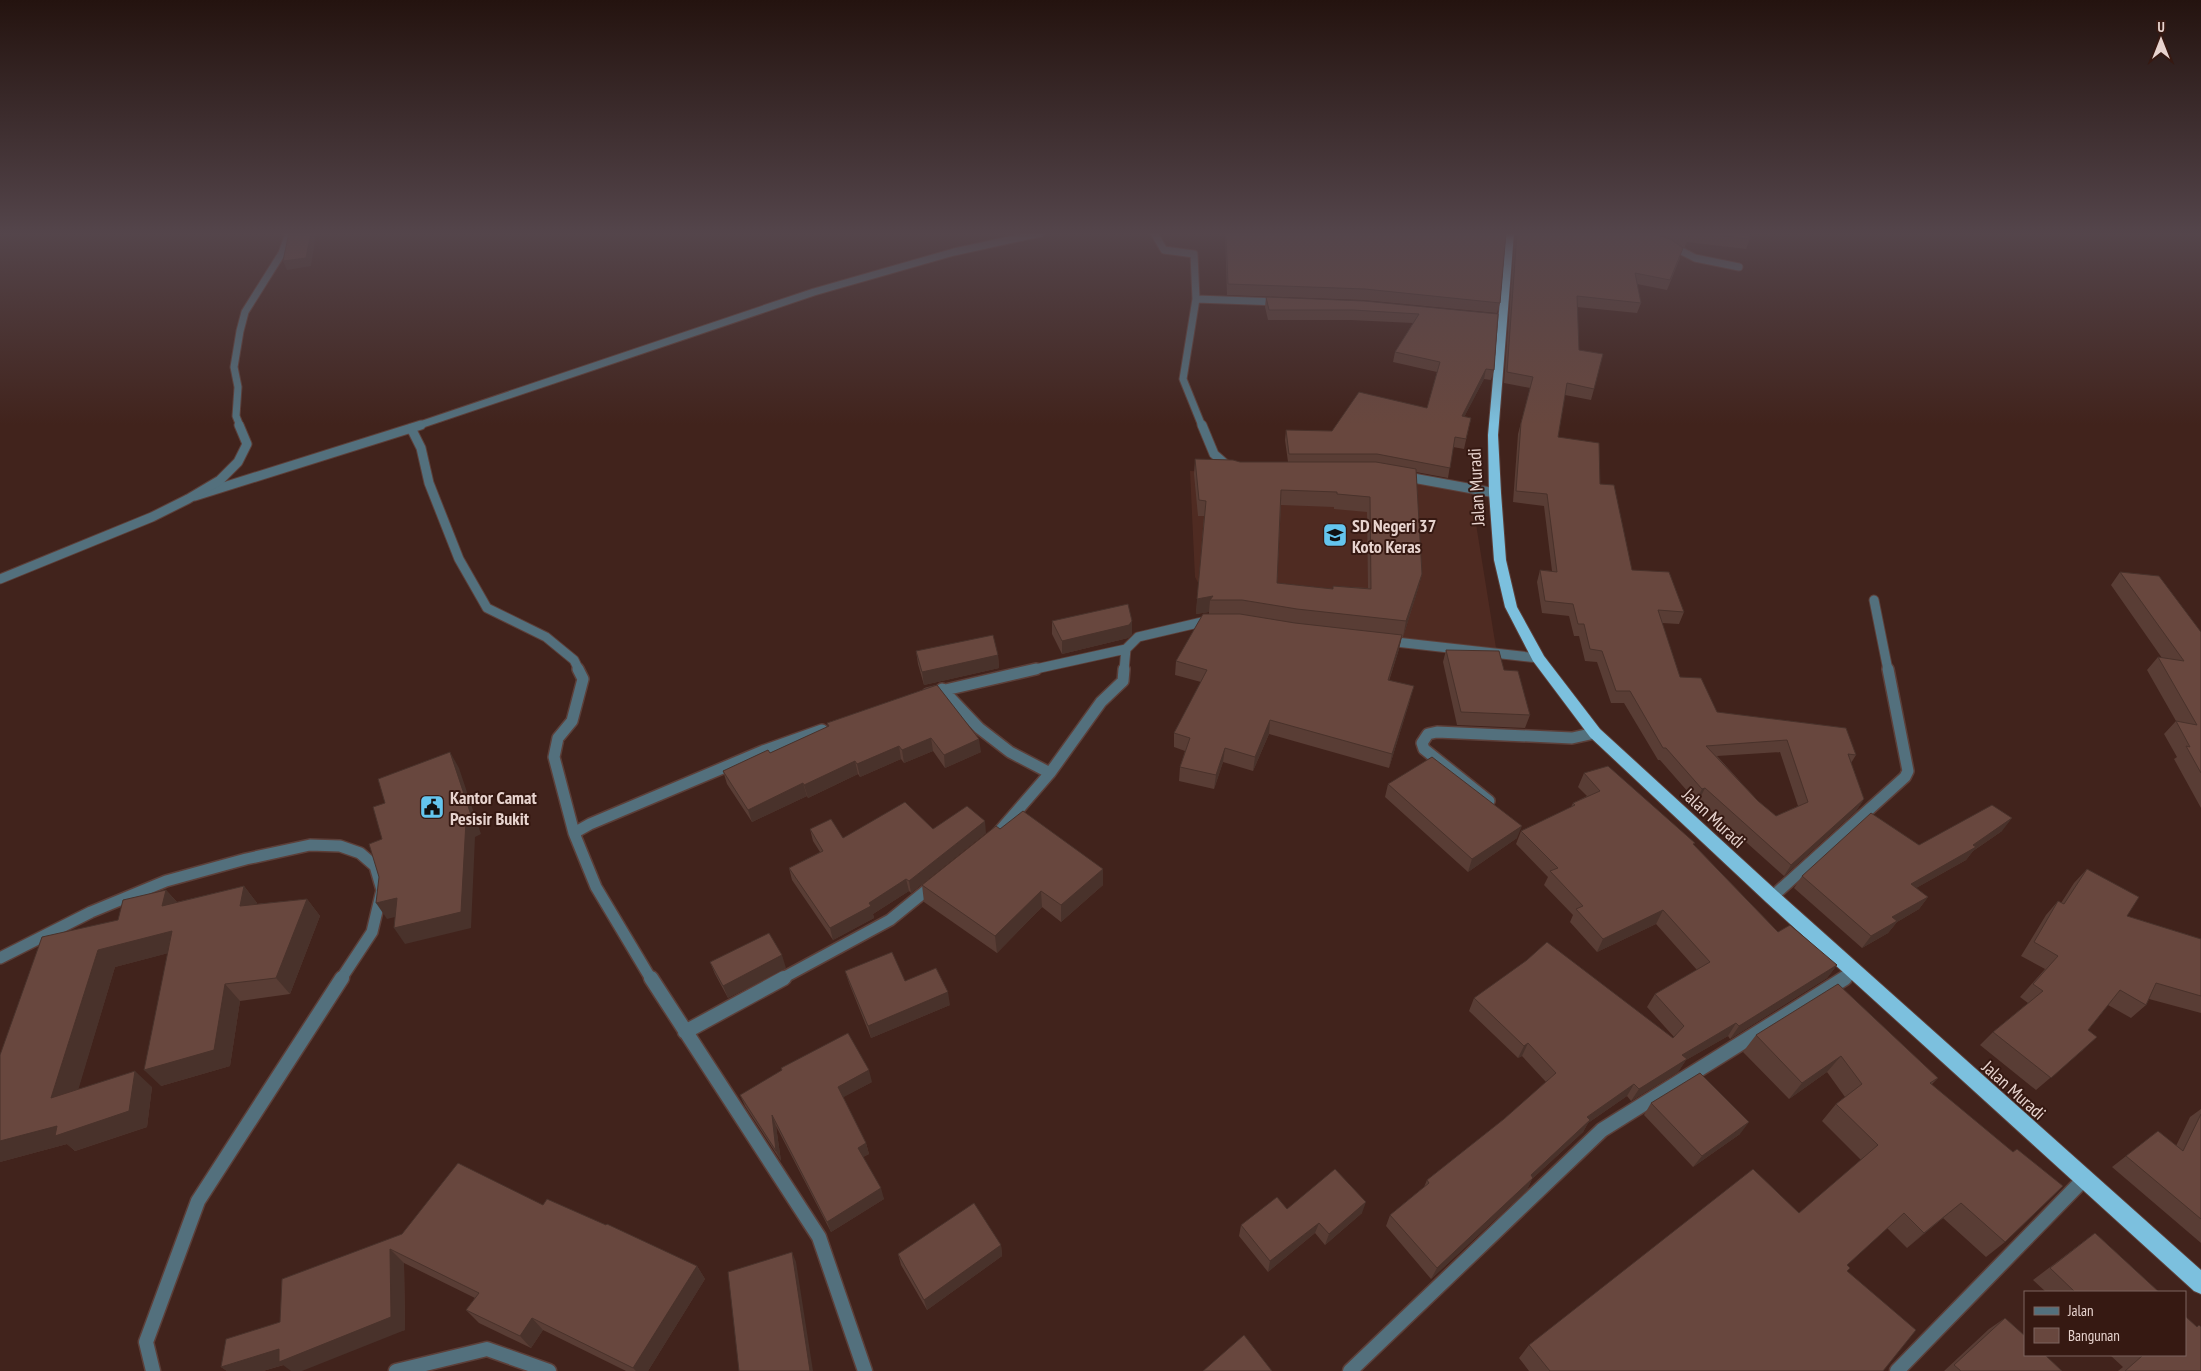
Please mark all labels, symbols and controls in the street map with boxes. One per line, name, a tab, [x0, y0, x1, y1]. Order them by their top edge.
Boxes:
north arrow	[2136, 15, 2186, 65]
text: U	[2157, 18, 2165, 36]
street label: Jalan Muradi	[1462, 448, 1490, 527]
place label: SD Negeri 37 Koto Keras	[1352, 514, 1436, 558]
school or university icon: SD Negeri 37 Koto Keras	[1322, 522, 1348, 548]
street label: Jalan Muradi	[1677, 782, 1750, 853]
place label: Kantor Camat Pesisir Bukit	[450, 786, 537, 830]
public building icon: Kantor Camat Pesisir Bukit	[419, 794, 445, 820]
street label: Jalan Muradi	[1977, 1055, 2051, 1125]
legend	[2024, 1291, 2186, 1356]
text: Jalan	[2067, 1301, 2094, 1320]
text: Bangunan	[2068, 1326, 2120, 1345]

